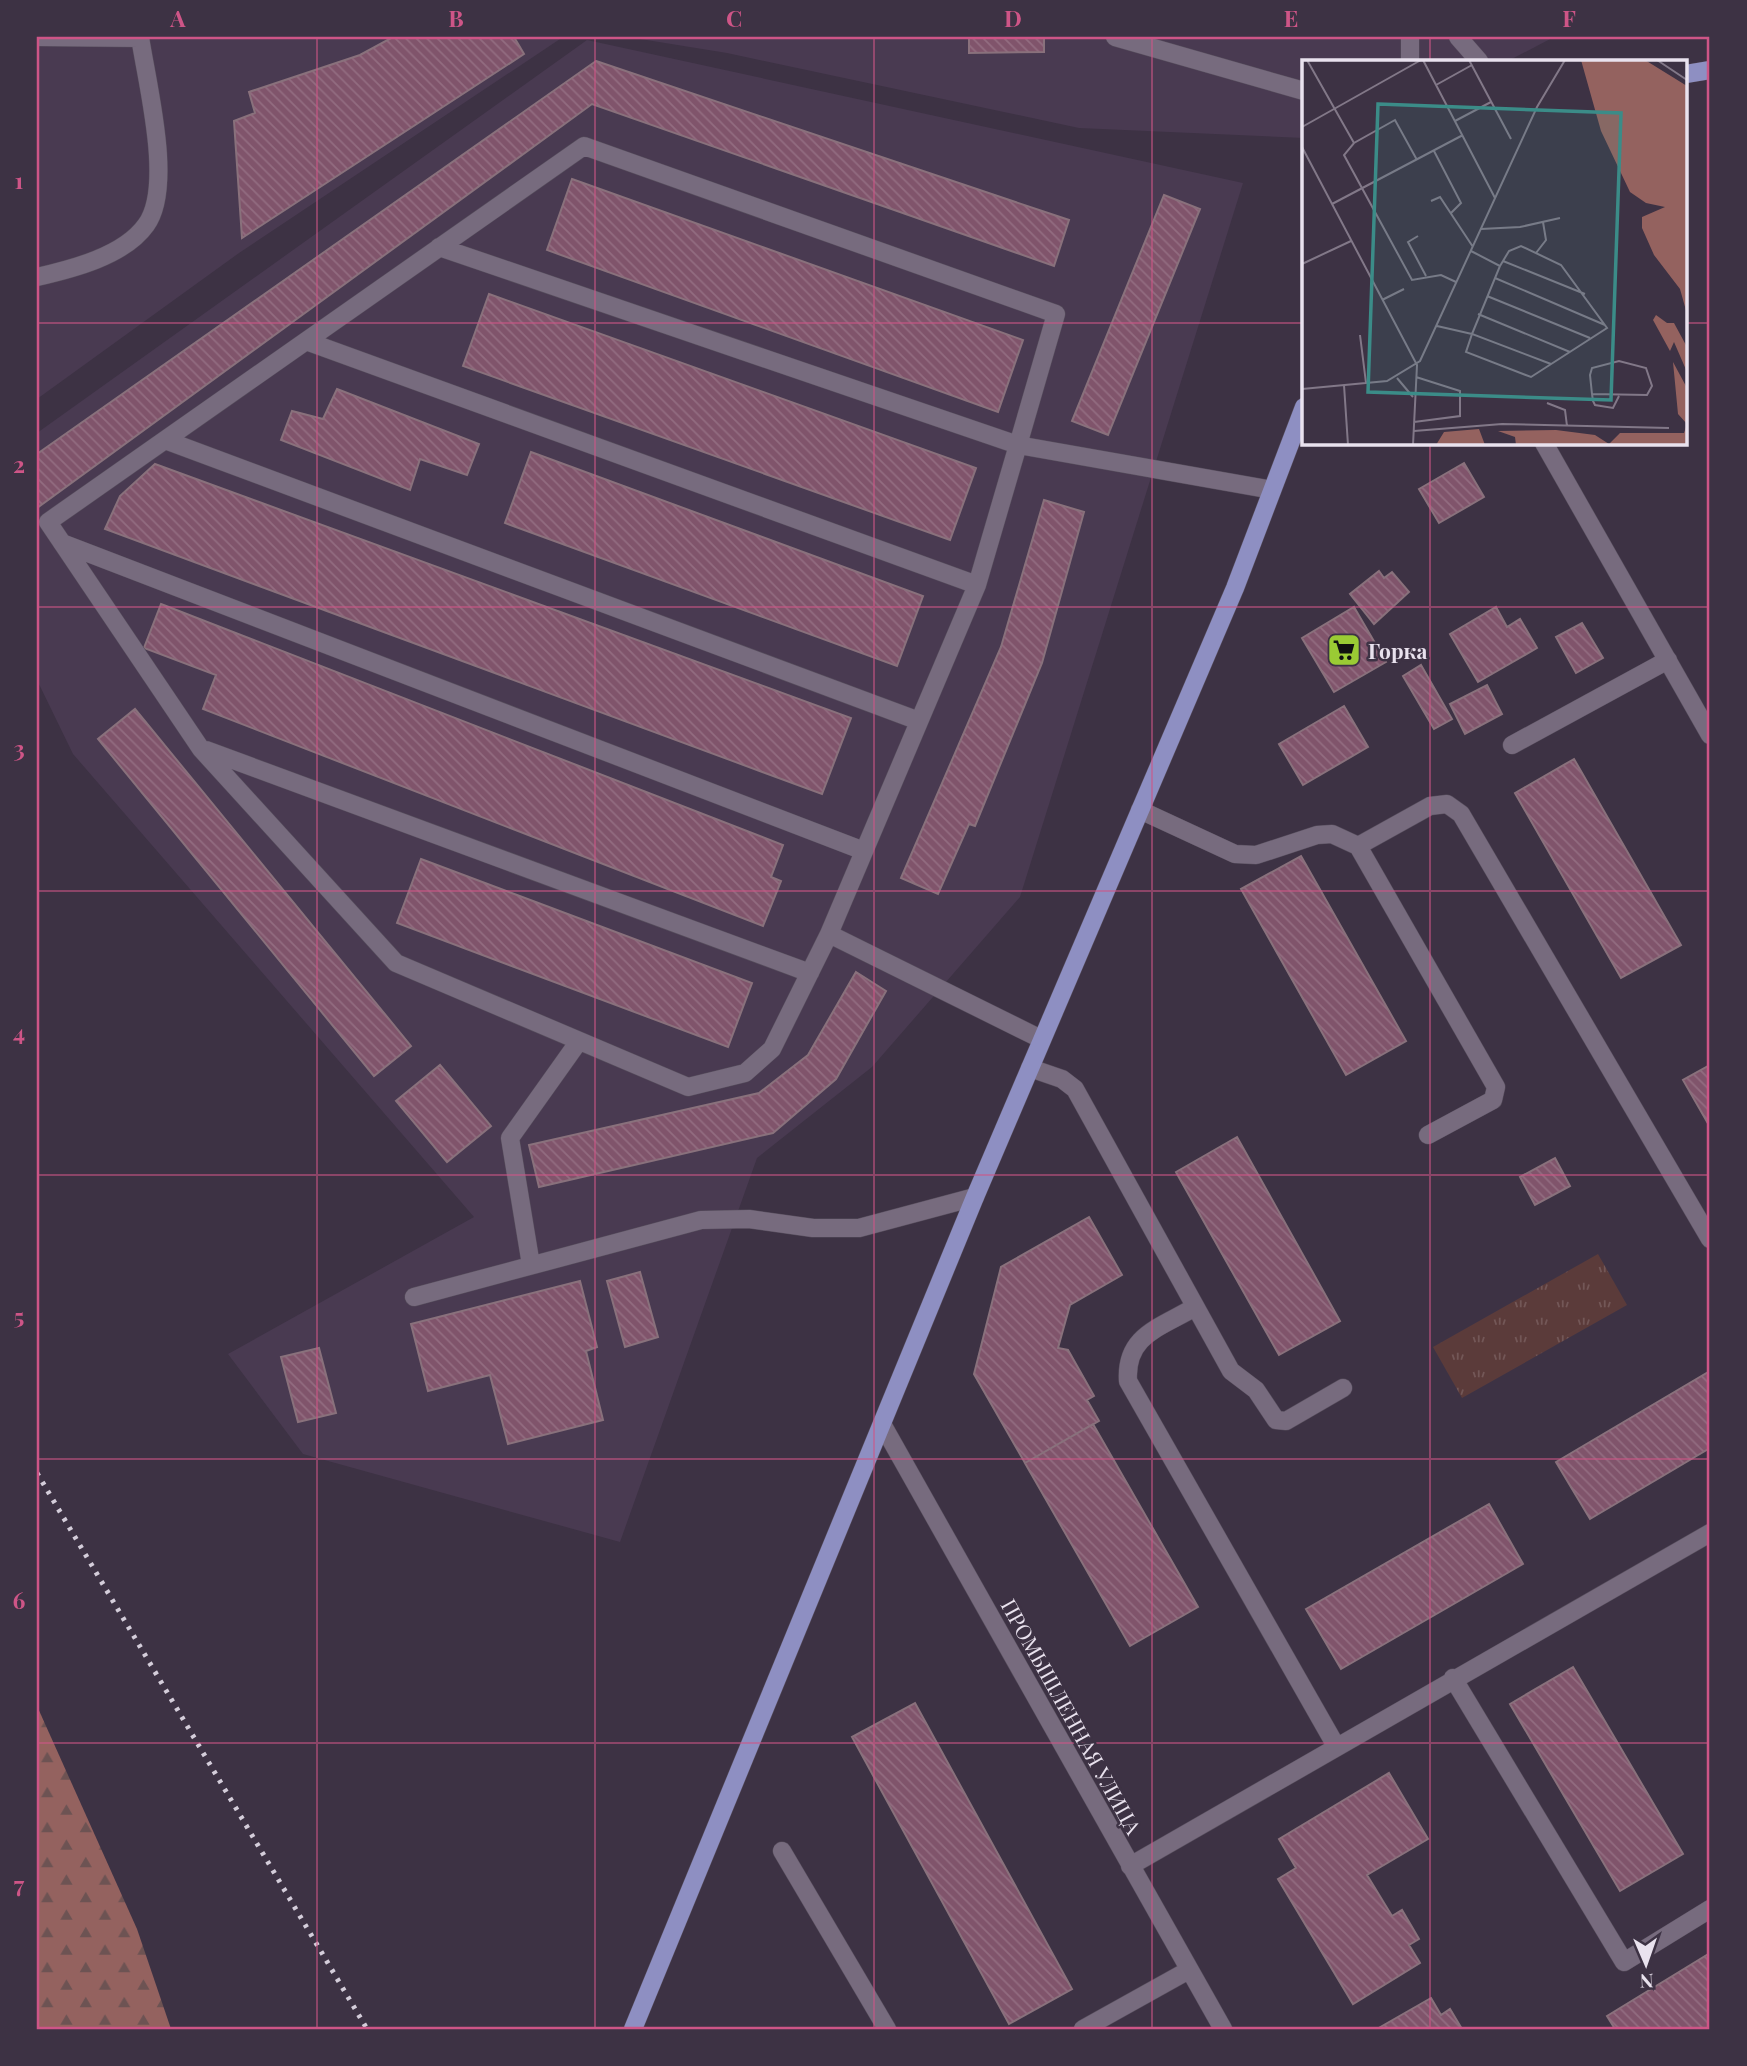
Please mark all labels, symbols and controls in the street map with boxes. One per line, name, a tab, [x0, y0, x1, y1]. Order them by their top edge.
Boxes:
text: A	[169, 2, 186, 33]
text: B	[448, 2, 464, 33]
text: C	[726, 2, 742, 33]
text: D	[1004, 2, 1022, 33]
text: E	[1284, 2, 1298, 33]
text: F	[1562, 2, 1576, 33]
inset map	[1302, 60, 1688, 444]
text: 1	[15, 164, 24, 195]
text: 2	[13, 448, 25, 479]
supermarket icon: Горка	[1325, 631, 1363, 669]
place label: Горка	[1368, 636, 1427, 664]
text: 3	[13, 732, 25, 763]
text: 4	[13, 1016, 25, 1047]
text: 5	[14, 1300, 24, 1331]
text: 6	[13, 1584, 26, 1615]
street label: ПРОМЫШЛЕННАЯ УЛИЦА	[996, 1593, 1149, 1839]
text: 7	[14, 1868, 25, 1899]
north arrow	[1610, 1930, 1680, 2000]
text: N	[1639, 1969, 1654, 1995]

